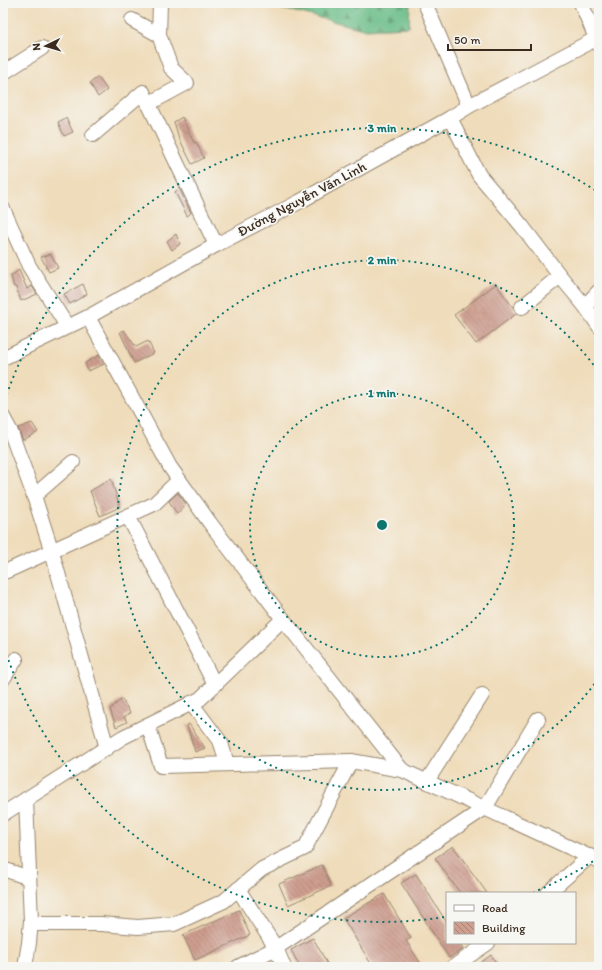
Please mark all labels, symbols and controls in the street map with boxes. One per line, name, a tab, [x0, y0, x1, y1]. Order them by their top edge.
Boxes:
north arrow	[26, 26, 66, 66]
scale bar	[448, 26, 531, 52]
text: 50 m	[454, 33, 480, 47]
text: N	[30, 43, 43, 51]
text: 3 min	[368, 121, 397, 135]
street label: Đường Nguyễn Văn Linh	[235, 158, 370, 240]
text: 2 min	[368, 253, 397, 267]
text: 1 min	[368, 386, 397, 400]
centre of rings	[375, 518, 389, 532]
legend	[446, 892, 576, 944]
text: Road	[482, 901, 508, 915]
text: Building	[482, 921, 526, 935]

